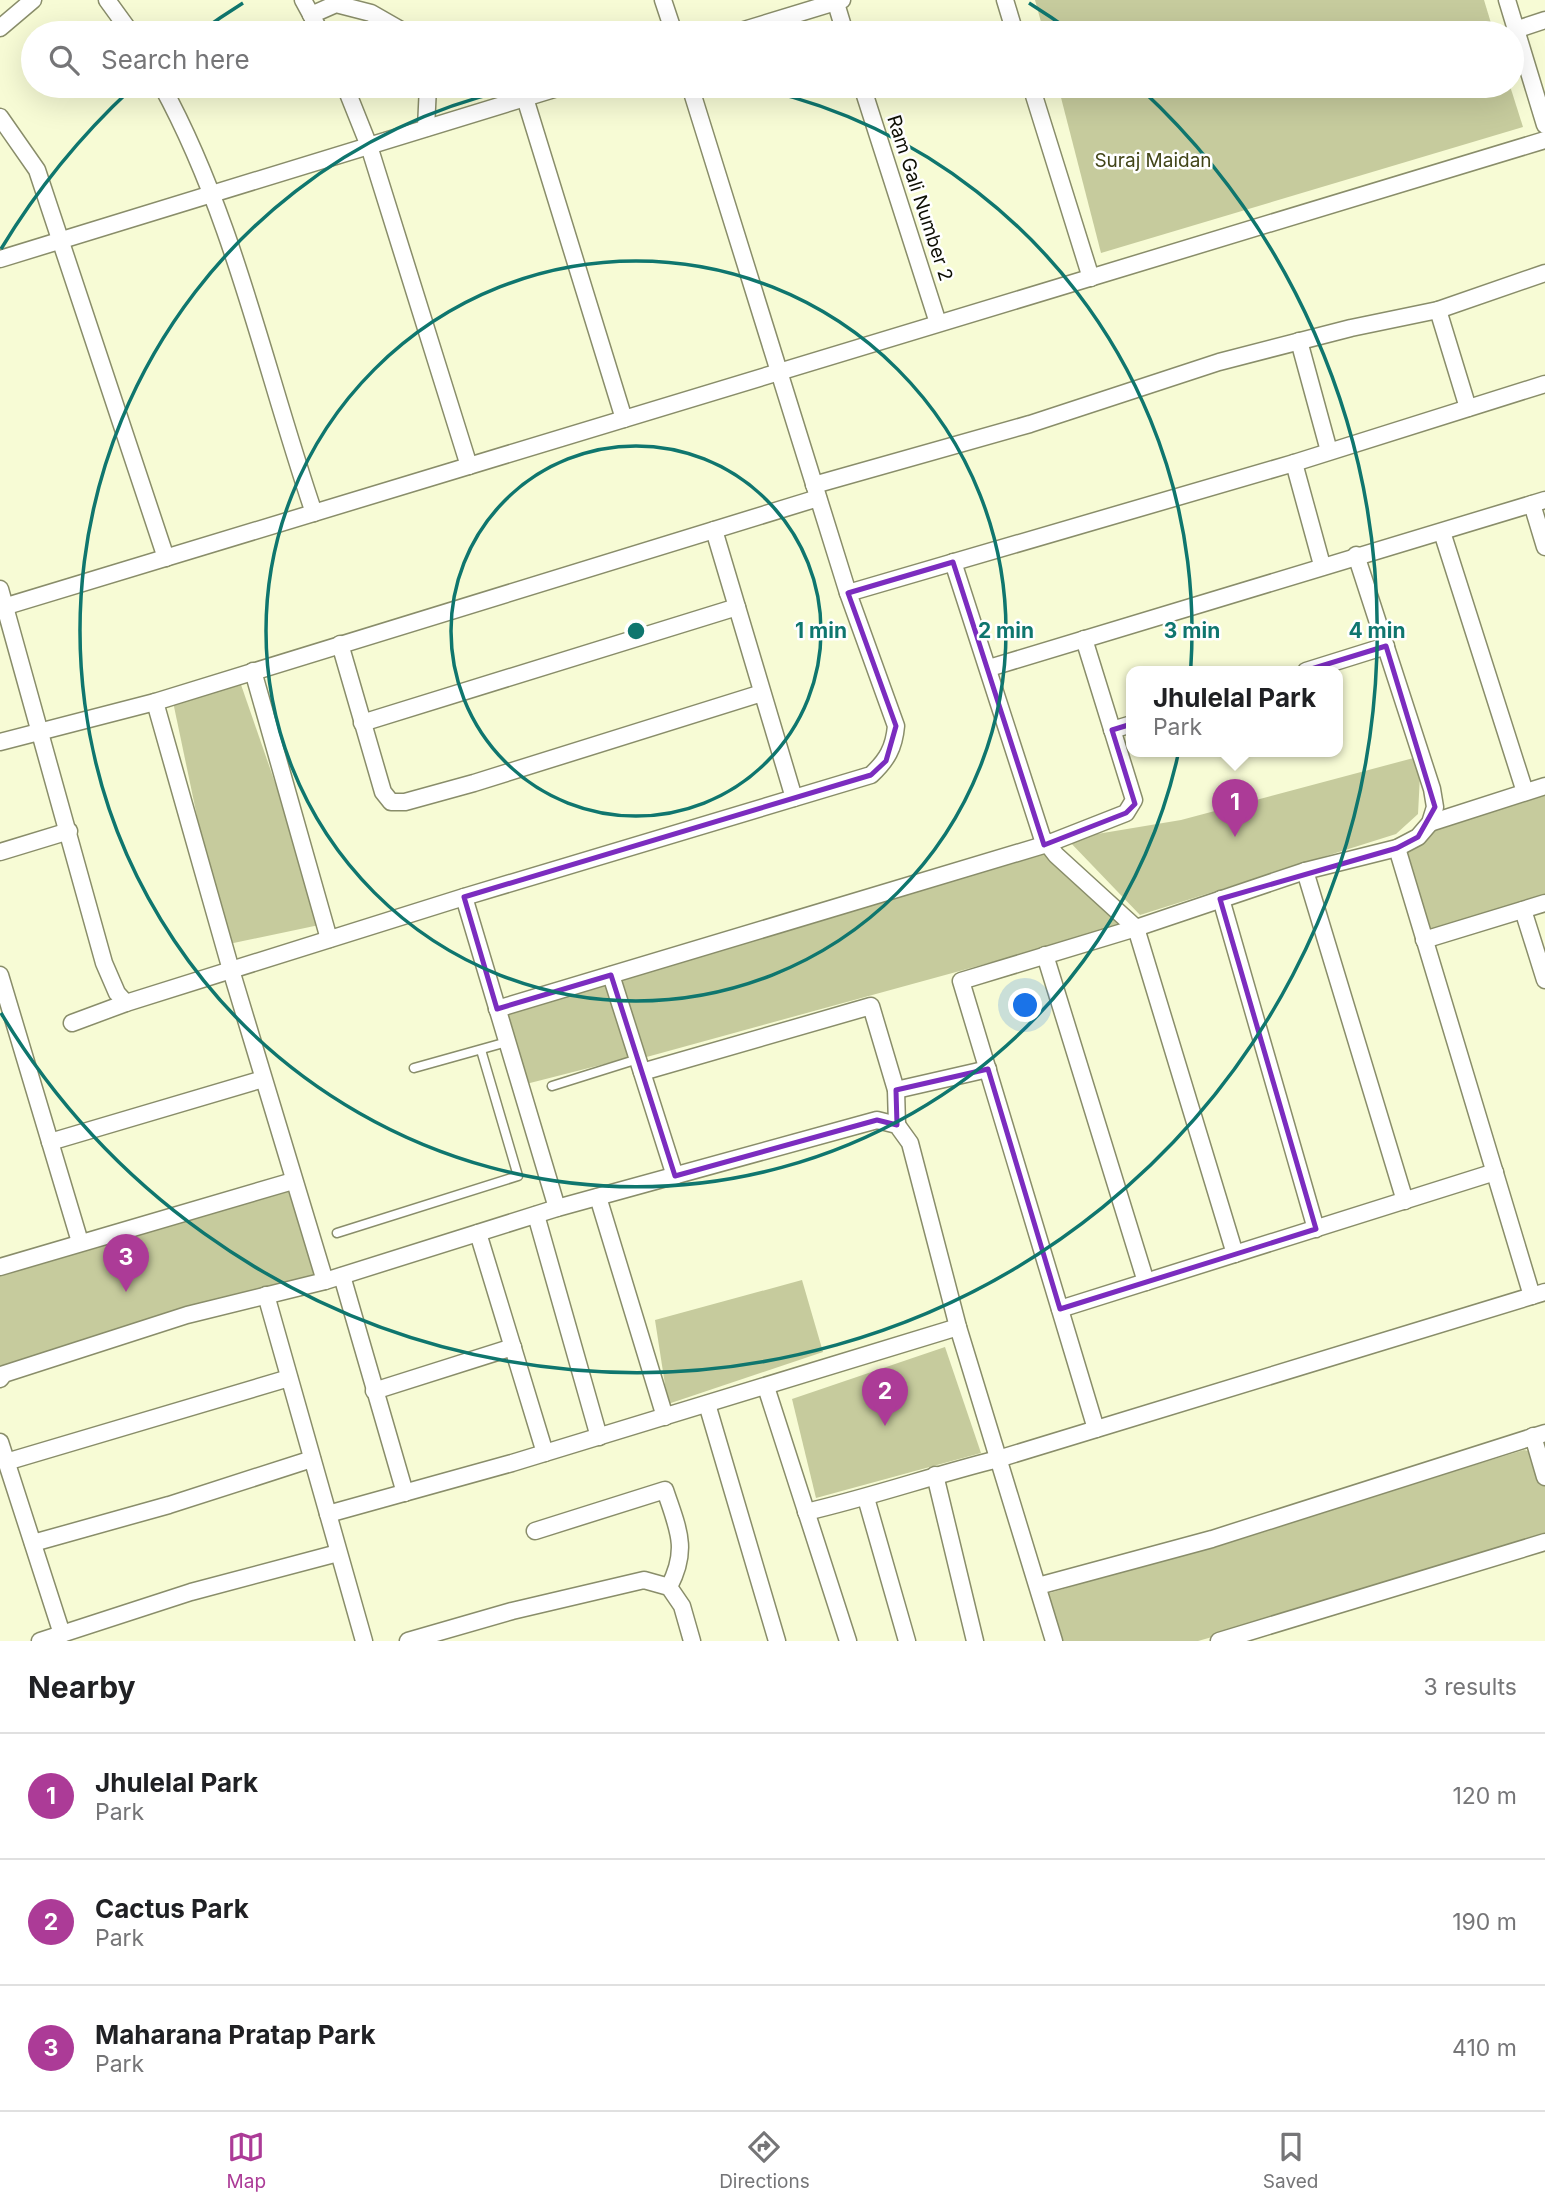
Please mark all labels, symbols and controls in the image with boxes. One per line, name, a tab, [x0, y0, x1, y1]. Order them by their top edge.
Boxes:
search box	[21, 21, 1524, 98]
icon: search	[45, 41, 83, 79]
text: Search here	[101, 44, 250, 75]
street label: Ram Gali Number 2	[882, 112, 958, 284]
park label: Suraj Maidan	[1094, 149, 1212, 172]
text: 1 min	[795, 618, 847, 643]
text: 2 min	[978, 618, 1034, 643]
text: 3 min	[1164, 618, 1220, 643]
text: 4 min	[1348, 618, 1406, 643]
centre of rings	[624, 619, 648, 643]
popup	[1126, 666, 1343, 757]
text: Jhulelal Park	[1153, 682, 1316, 713]
text: Park	[1153, 713, 1202, 741]
pin: 1	[1212, 779, 1258, 837]
your location	[1008, 988, 1042, 1022]
pin: 3	[103, 1234, 149, 1292]
pin: 2	[862, 1368, 908, 1426]
text: Nearby	[28, 1669, 136, 1705]
text: 3 results	[1424, 1673, 1517, 1701]
text: Jhulelal Park	[95, 1767, 258, 1798]
text: 1	[46, 1782, 56, 1810]
text: 120 m	[1452, 1782, 1517, 1810]
text: Park	[95, 1798, 144, 1826]
text: Cactus Park	[95, 1893, 249, 1924]
text: 2	[44, 1908, 58, 1936]
text: 190 m	[1452, 1908, 1517, 1936]
text: Park	[95, 1924, 144, 1952]
text: Maharana Pratap Park	[95, 2019, 376, 2050]
text: 3	[44, 2034, 58, 2062]
text: 410 m	[1452, 2034, 1517, 2062]
text: Park	[95, 2050, 144, 2078]
tab: Map	[227, 2128, 266, 2193]
tab: Directions	[719, 2128, 810, 2193]
tab: Saved	[1263, 2128, 1318, 2193]

